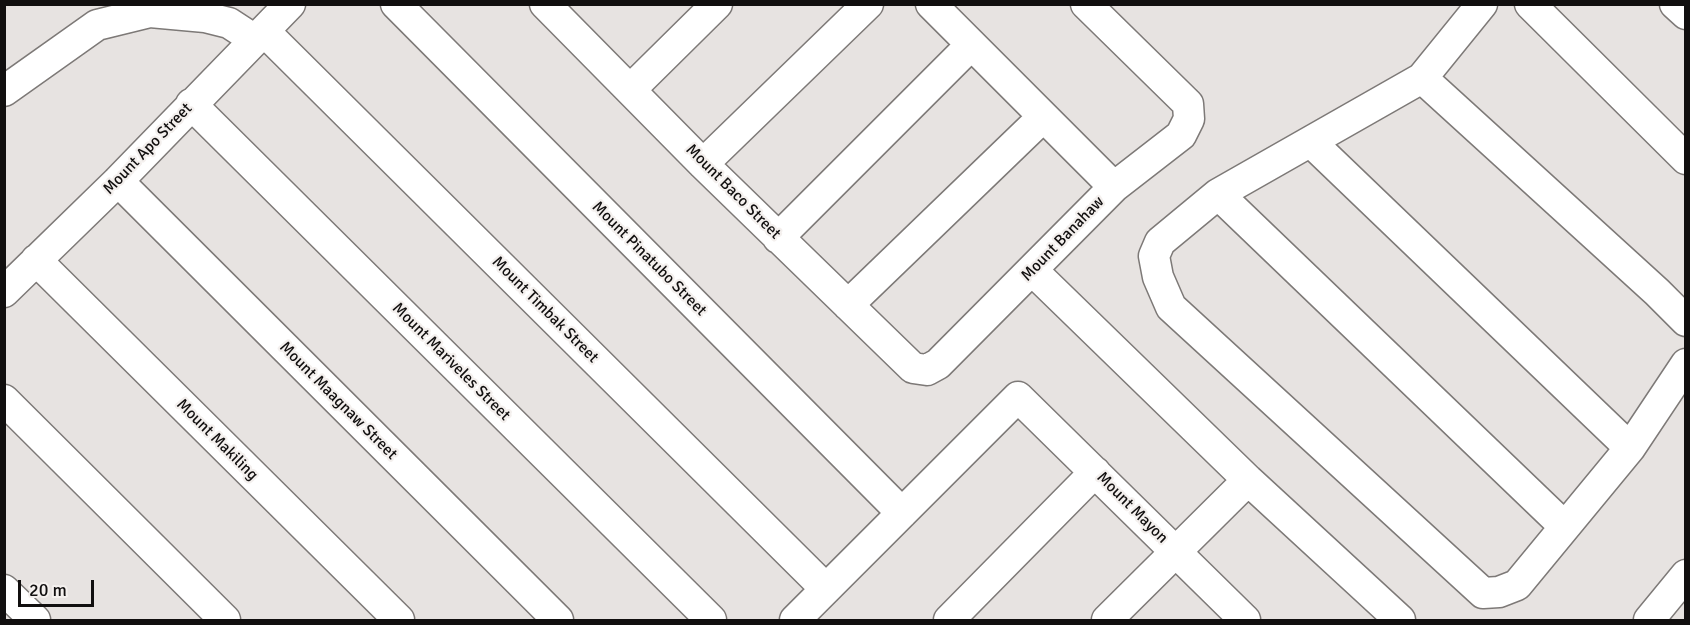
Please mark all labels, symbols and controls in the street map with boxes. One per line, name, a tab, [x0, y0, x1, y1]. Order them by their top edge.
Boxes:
street label: Mount Apo Street	[100, 99, 196, 199]
street label: Mount Baco Street	[681, 140, 785, 244]
street label: Mount Banahaw	[1018, 193, 1108, 285]
street label: Mount Pinatubo Street	[588, 198, 710, 320]
street label: Mount Timbak Street	[488, 253, 602, 367]
street label: Mount Mariveles Street	[388, 299, 514, 425]
street label: Mount Maagnaw Street	[275, 338, 401, 464]
street label: Mount Makiling	[172, 395, 262, 485]
street label: Mount Mayon	[1092, 468, 1172, 548]
scale bar	[21, 568, 98, 606]
text: 20 m	[29, 579, 67, 601]

